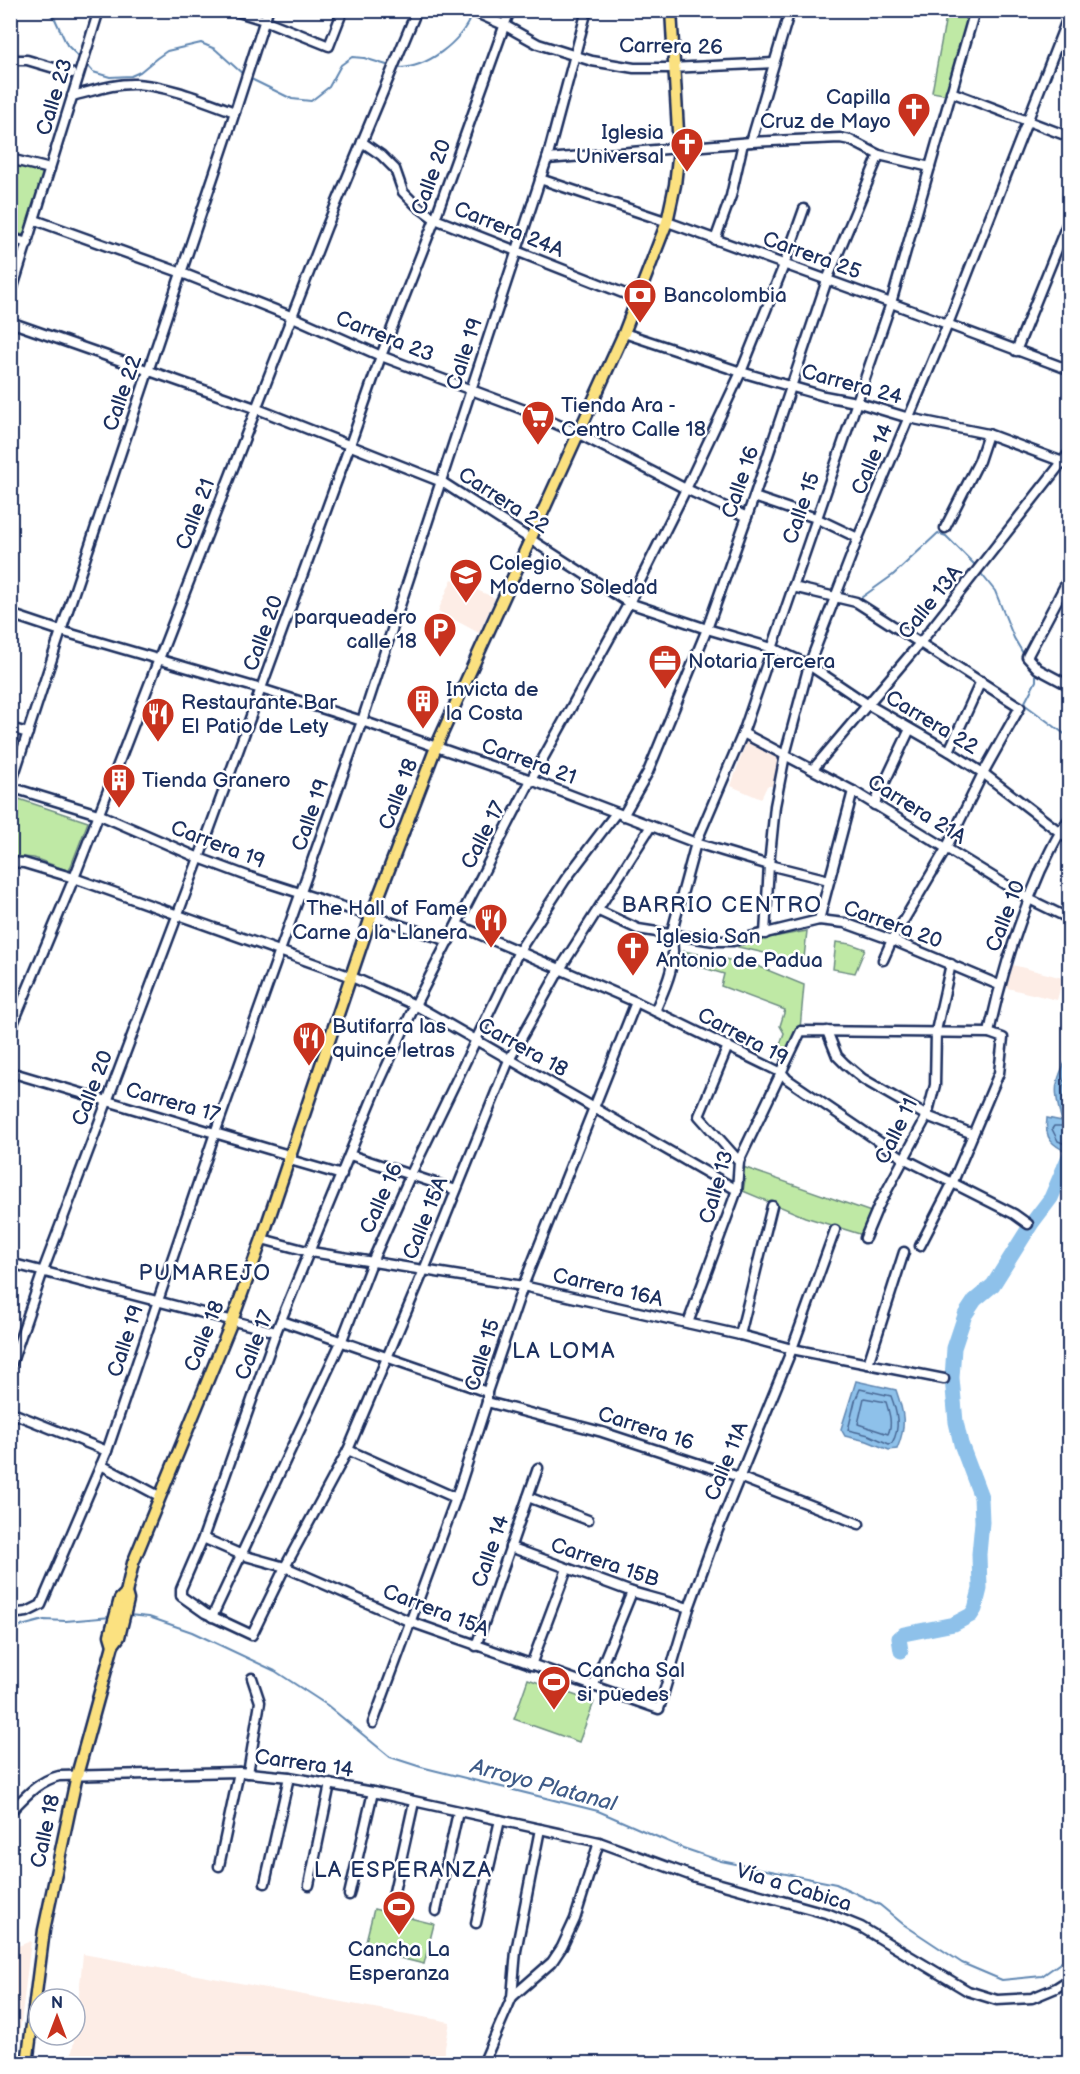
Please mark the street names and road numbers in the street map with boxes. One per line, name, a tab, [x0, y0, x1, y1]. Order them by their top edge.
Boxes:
street label: Carrera 26	[619, 33, 723, 60]
street label: Calle 23	[31, 56, 78, 139]
street label: Calle 20	[406, 136, 457, 219]
street label: Carrera 24A	[450, 196, 568, 263]
street label: Carrera 25	[759, 226, 865, 285]
street label: Carrera 23	[332, 305, 438, 367]
street label: Calle 19	[441, 315, 488, 393]
street label: Calle 22	[98, 351, 147, 435]
street label: Carrera 24	[799, 359, 905, 410]
street label: Calle 14	[846, 420, 899, 499]
street label: Calle 16	[716, 442, 765, 522]
street label: Carrera 22	[454, 462, 554, 539]
street label: Calle 15	[778, 469, 825, 547]
street label: Calle 21	[170, 475, 220, 553]
street label: Calle 13A	[893, 560, 968, 644]
street label: Calle 20	[238, 592, 289, 675]
street label: Carrera 22	[881, 685, 983, 760]
street label: Carrera 21	[478, 733, 580, 790]
street label: Calle 18	[373, 755, 423, 833]
street label: Carrera 21A	[863, 769, 971, 850]
street label: Calle 19	[287, 776, 334, 854]
street label: Calle 17	[456, 797, 511, 873]
street label: Carrera 19	[167, 815, 269, 874]
street label: Calle 10	[980, 877, 1031, 956]
street label: Carrera 20	[840, 895, 946, 954]
street label: Carrera 19	[693, 1002, 792, 1071]
street label: Carrera 18	[473, 1012, 572, 1082]
street label: Calle 20	[67, 1047, 118, 1129]
street label: Carrera 17	[123, 1077, 224, 1128]
street label: Calle 11	[870, 1094, 923, 1168]
street label: Calle 13	[694, 1148, 739, 1227]
street label: Calle 16	[355, 1159, 408, 1238]
street label: Calle 15A	[398, 1173, 453, 1263]
street label: Carrera 16A	[550, 1263, 666, 1312]
street label: Calle 18	[179, 1297, 230, 1375]
street label: Calle 19	[102, 1302, 149, 1380]
street label: Calle 17	[230, 1306, 279, 1384]
street label: Calle 15	[460, 1316, 505, 1394]
street label: Carrera 16	[595, 1401, 697, 1456]
street label: Calle 11A	[699, 1418, 754, 1504]
street label: Calle 14	[466, 1511, 515, 1591]
street label: Carrera 15B	[547, 1532, 662, 1593]
street label: Carrera 15A	[379, 1579, 493, 1642]
street label: Carrera 14	[253, 1744, 355, 1783]
street label: Calle 18	[26, 1792, 65, 1870]
street label: Vía a Cabica	[733, 1858, 855, 1917]

